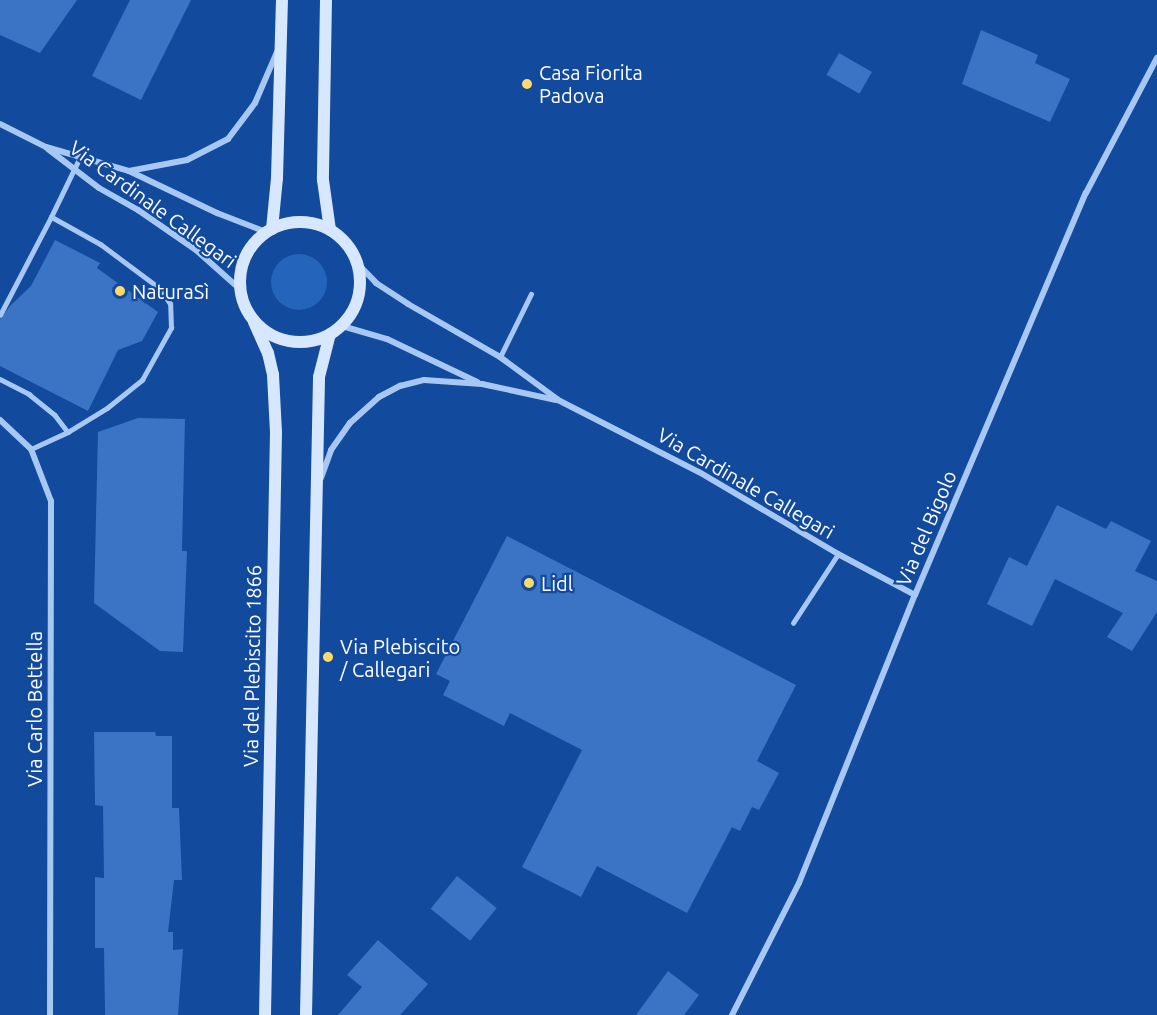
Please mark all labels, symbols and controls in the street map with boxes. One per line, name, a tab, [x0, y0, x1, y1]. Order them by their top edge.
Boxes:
place label: Casa Fiorita Padova	[539, 60, 643, 107]
marker: Casa Fiorita Padova	[520, 77, 534, 91]
street label: Via Cardinale Callegari	[65, 135, 241, 273]
place label: NaturaSì	[132, 279, 209, 303]
marker: NaturaSì	[113, 284, 127, 298]
street label: Via Cardinale Callegari	[653, 422, 839, 544]
street label: Via del Bigolo	[891, 467, 961, 589]
street label: Via del Plebiscito 1866	[238, 565, 266, 767]
place label: Lidl	[541, 571, 573, 595]
marker: Lidl	[522, 576, 536, 590]
street label: Via Carlo Bettella	[22, 631, 46, 787]
place label: Via Plebiscito / Callegari	[340, 634, 460, 681]
marker: Via Plebiscito / Callegari	[321, 650, 335, 664]

